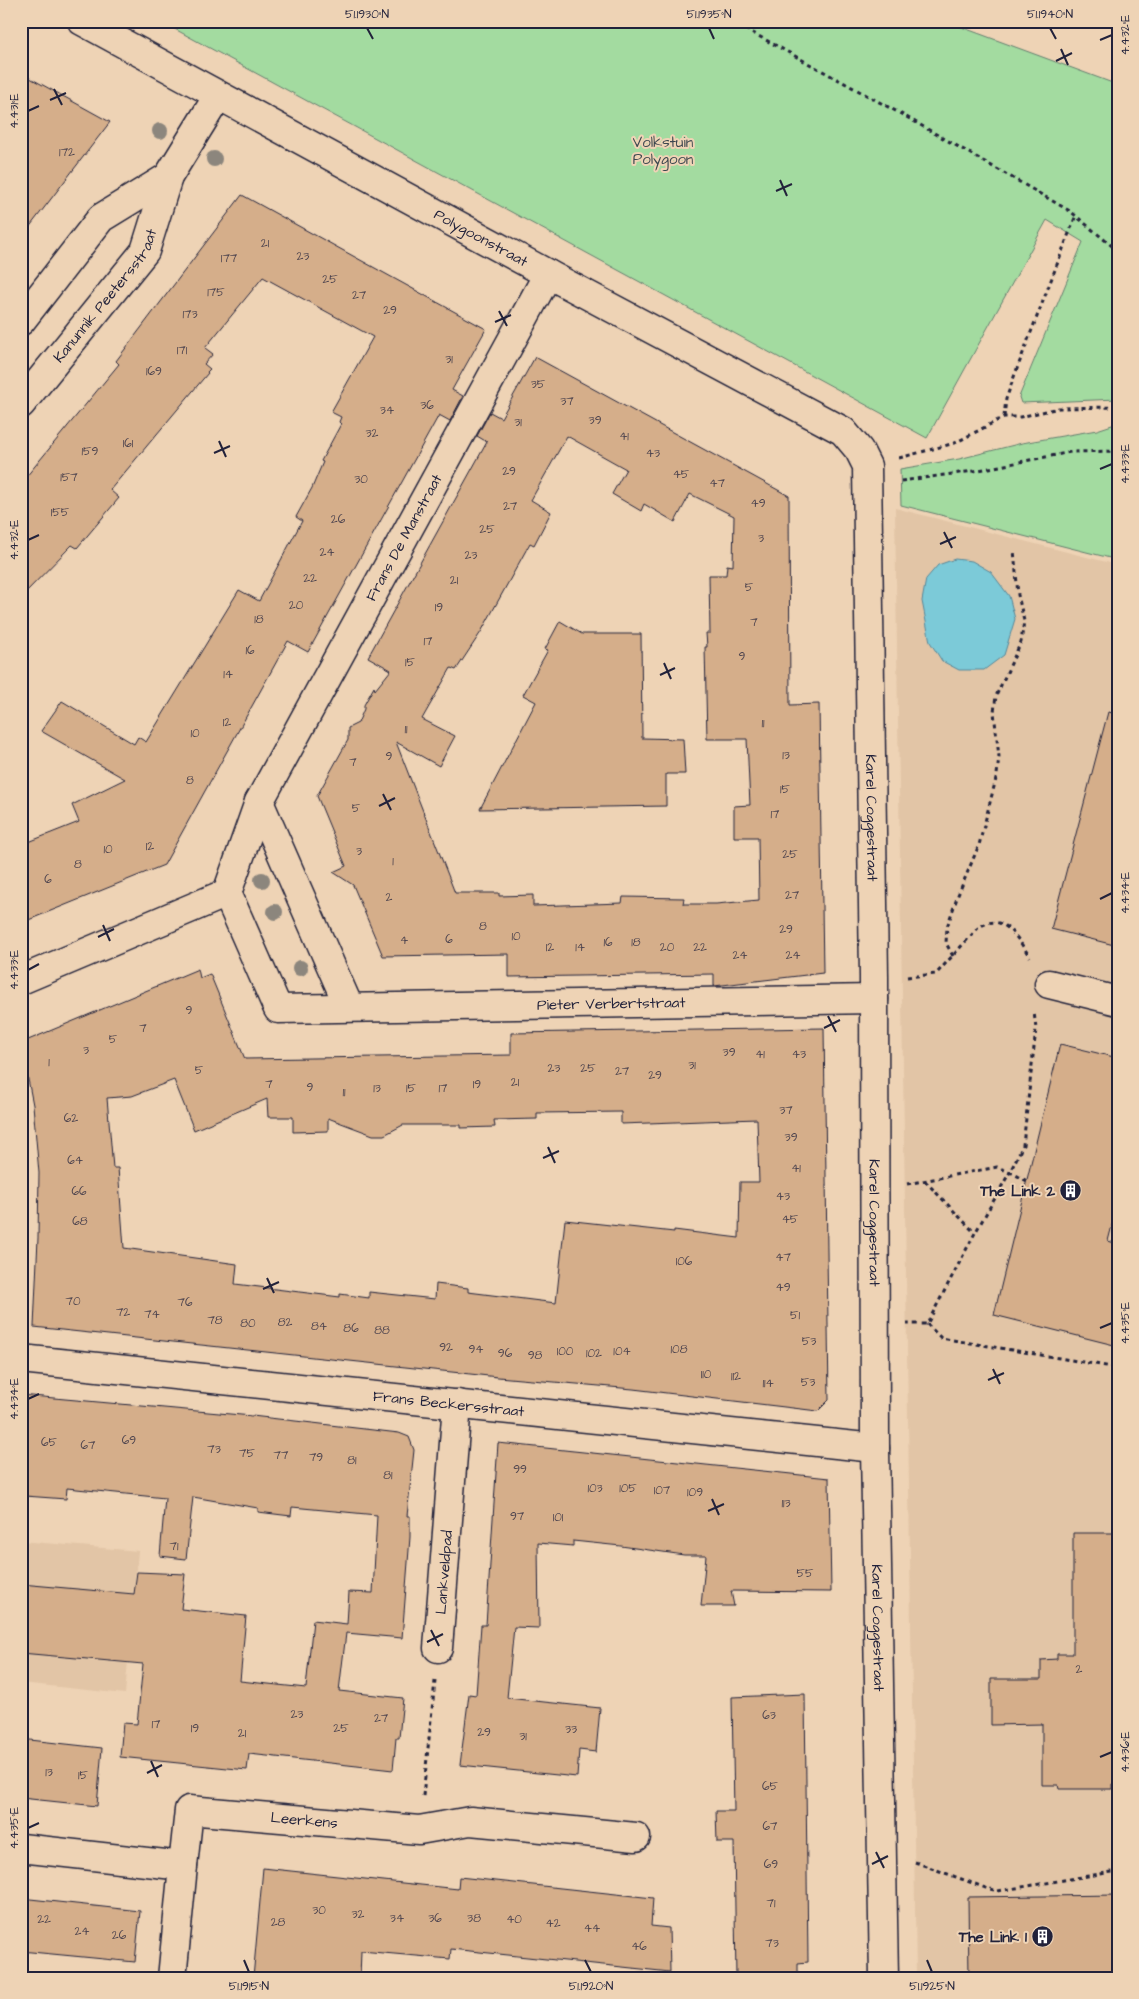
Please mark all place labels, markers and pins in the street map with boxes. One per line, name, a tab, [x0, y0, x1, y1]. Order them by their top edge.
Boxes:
building icon: The Link 2	[1059, 1179, 1083, 1203]
place label: The Link 2	[979, 1181, 1055, 1202]
building icon: The Link 1	[1031, 1925, 1055, 1949]
place label: The Link 1	[958, 1927, 1027, 1948]

